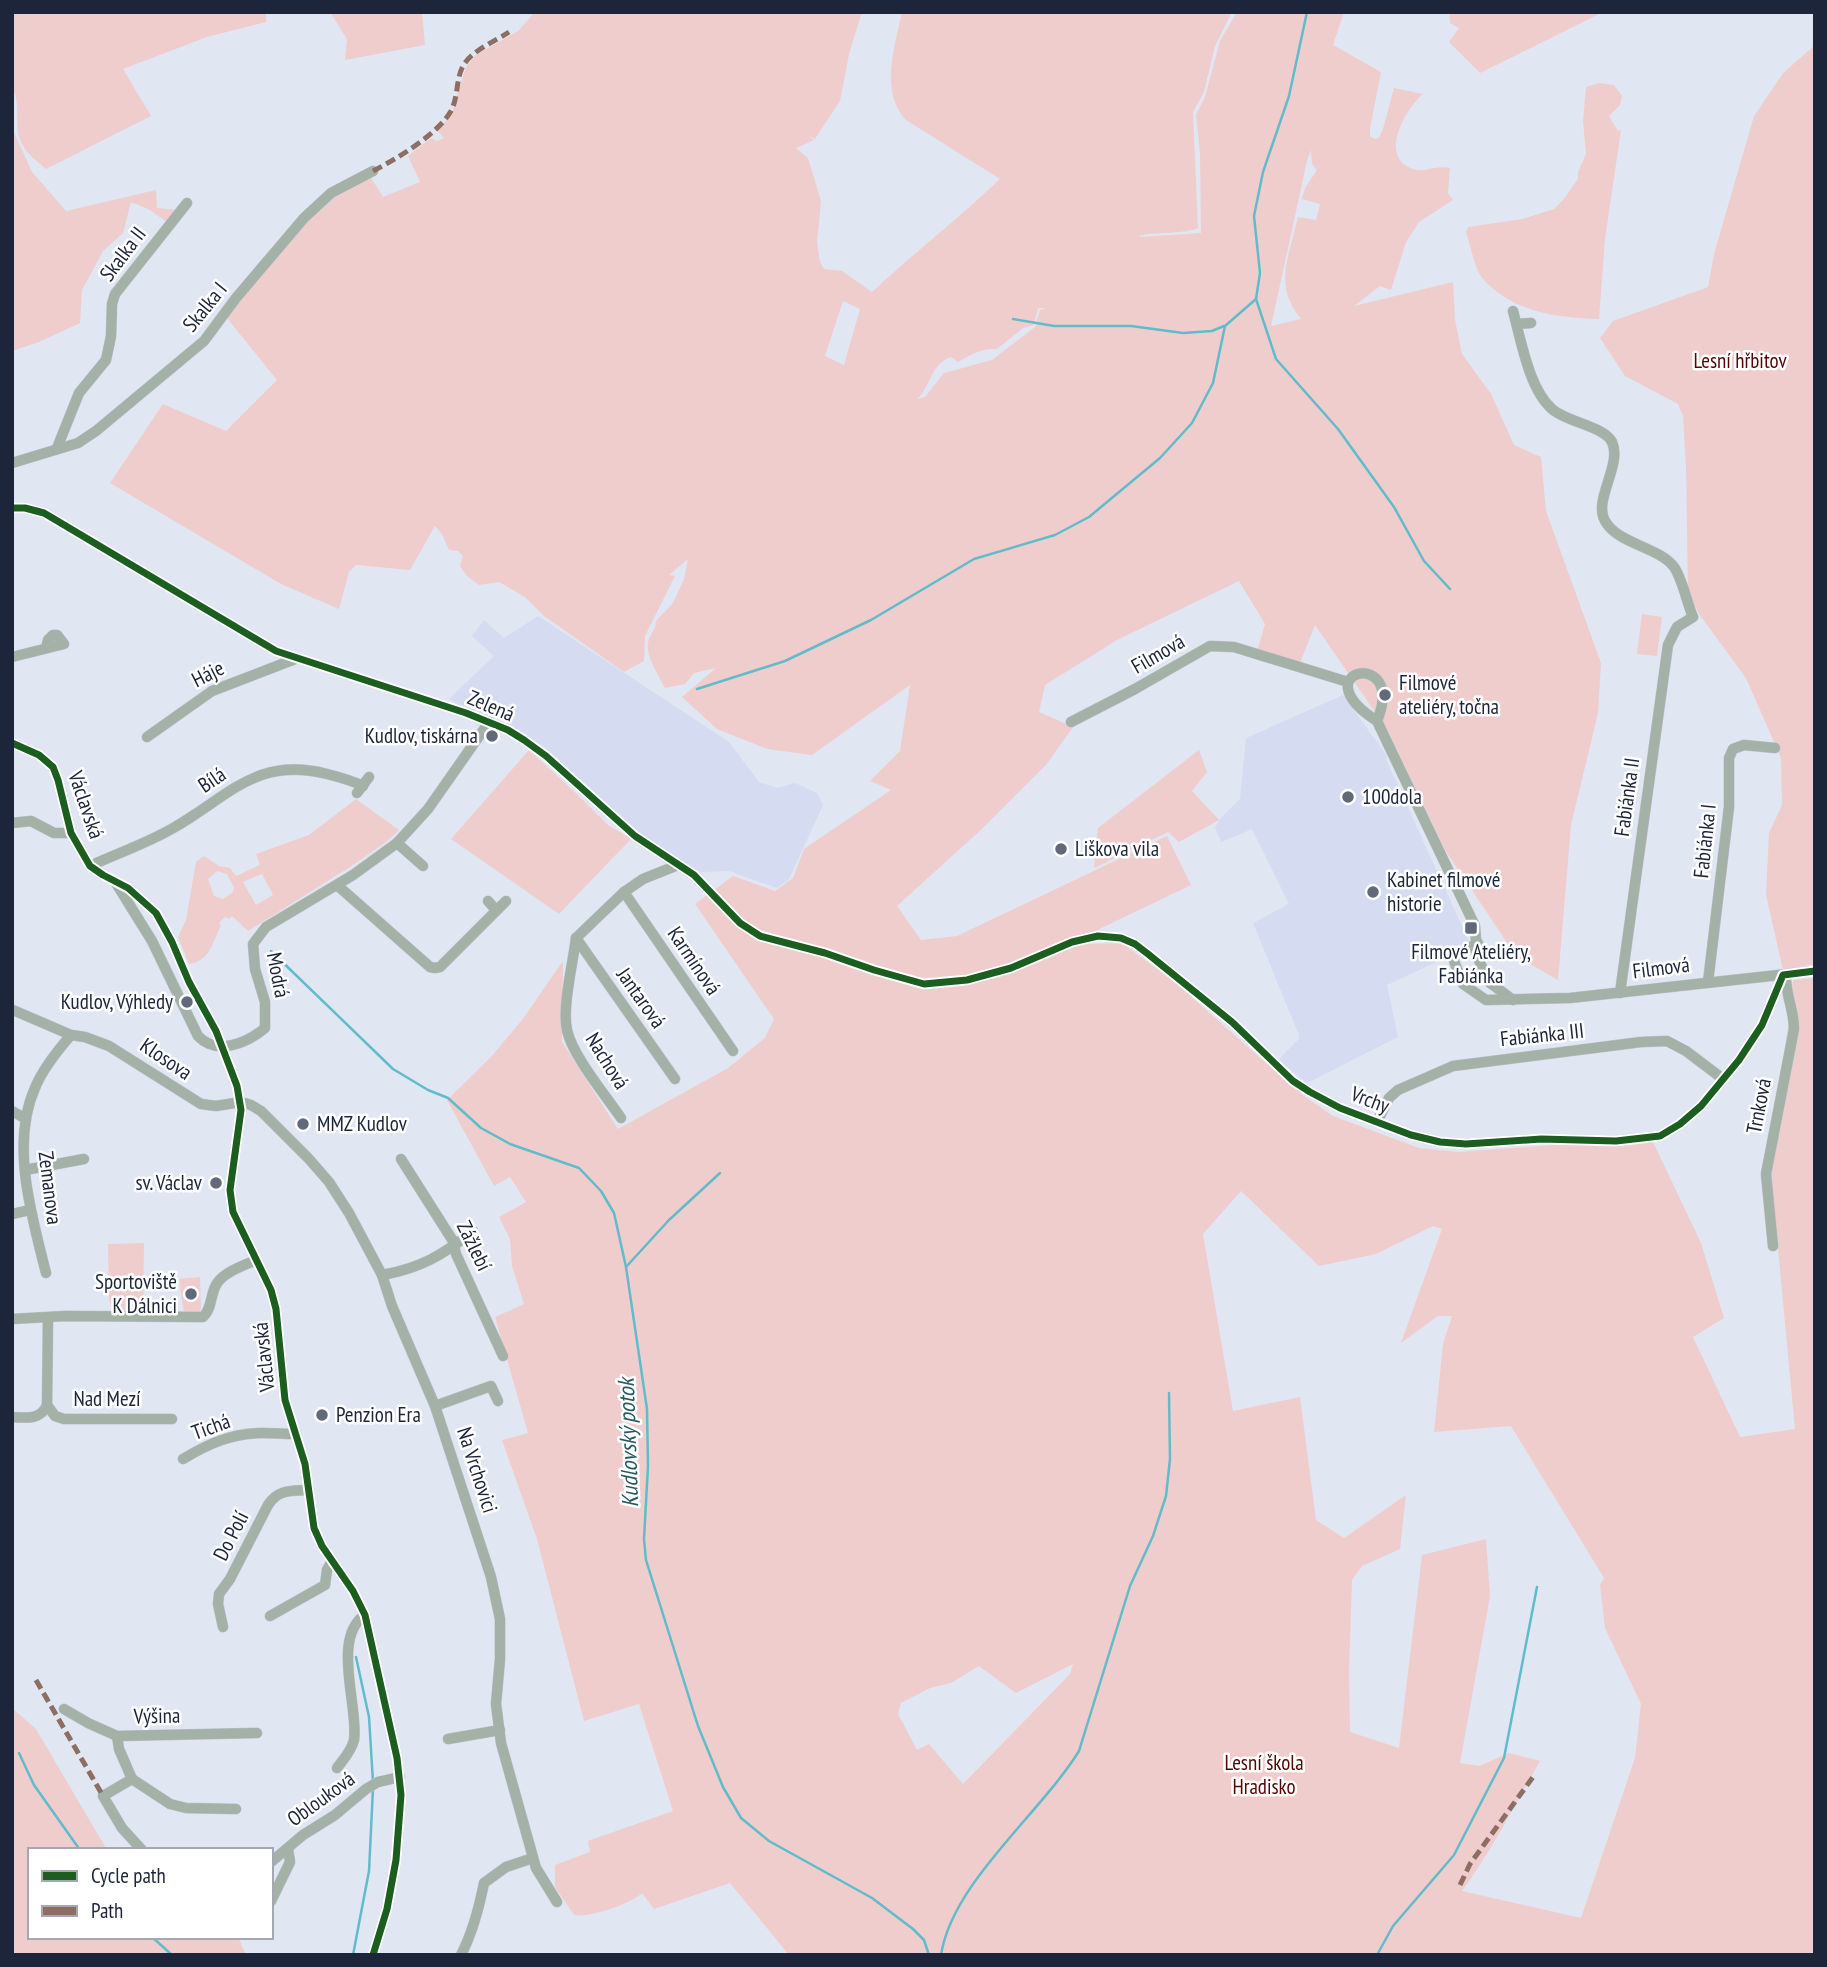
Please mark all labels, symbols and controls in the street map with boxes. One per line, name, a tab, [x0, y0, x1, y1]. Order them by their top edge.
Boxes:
street label: Skalka II	[93, 221, 152, 286]
street label: Skalka I	[176, 276, 233, 337]
park label: Lesní hřbitov	[1693, 347, 1787, 374]
street label: Filmová	[1126, 628, 1189, 680]
street label: Háje	[187, 654, 229, 693]
place label: Filmové ateliéry, točna	[1399, 669, 1499, 720]
street label: Zelená	[464, 684, 519, 727]
marker: Filmové ateliéry, točna	[1377, 687, 1393, 703]
place label: Kudlov, tiskárna	[365, 722, 478, 749]
marker: Kudlov, tiskárna	[484, 728, 500, 744]
street label: Fabiánka II	[1608, 756, 1645, 838]
street label: Bílá	[193, 761, 231, 799]
street label: Václavská	[62, 766, 111, 842]
place label: 100dola	[1362, 783, 1422, 810]
marker: 100dola	[1340, 789, 1356, 805]
street label: Fabiánka I	[1687, 803, 1722, 879]
place label: Liškova vila	[1075, 835, 1159, 862]
marker: Liškova vila	[1053, 841, 1069, 857]
place label: Kabinet filmové historie	[1387, 866, 1501, 917]
marker: Kabinet filmové historie	[1365, 884, 1381, 900]
marker: Filmové Ateliéry, Fabiánka	[1463, 920, 1479, 936]
street label: Karmínová	[662, 921, 727, 1000]
place label: Filmové Ateliéry, Fabiánka	[1411, 938, 1531, 989]
street label: Modrá	[261, 950, 296, 1000]
street label: Filmová	[1631, 951, 1691, 984]
street label: Jantarová	[610, 961, 672, 1033]
place label: Kudlov, Výhledy	[61, 988, 173, 1015]
marker: Kudlov, Výhledy	[179, 994, 195, 1010]
street label: Fabiánka III	[1499, 1017, 1585, 1052]
street label: Nachová	[580, 1027, 635, 1094]
street label: Klosova	[135, 1032, 197, 1086]
street label: Trnková	[1740, 1076, 1777, 1136]
street label: Vrchy	[1346, 1080, 1393, 1119]
place label: MMZ Kudlov	[317, 1110, 408, 1137]
marker: MMZ Kudlov	[295, 1116, 311, 1132]
street label: Zemanova	[33, 1150, 68, 1226]
place label: sv. Václav	[136, 1169, 203, 1196]
marker: sv. Václav	[208, 1175, 224, 1191]
street label: Zážlebí	[451, 1216, 498, 1276]
place label: Sportoviště K Dálnici	[95, 1268, 177, 1319]
marker: Sportoviště K Dálnici	[183, 1286, 199, 1302]
street label: Václavská	[246, 1321, 281, 1394]
water label: Kudlovský potok	[611, 1375, 644, 1508]
street label: Nad Mezí	[73, 1385, 141, 1412]
place label: Penzion Era	[336, 1401, 421, 1428]
street label: Tichá	[188, 1407, 234, 1446]
marker: Penzion Era	[314, 1407, 330, 1423]
street label: Na Vrchovici	[451, 1424, 504, 1516]
street label: Do Polí	[207, 1506, 255, 1565]
street label: Výšina	[132, 1702, 181, 1729]
park label: Lesní škola Hradisko	[1224, 1749, 1304, 1800]
street label: Oblouková	[282, 1765, 360, 1832]
legend	[28, 1848, 273, 1939]
text: Cycle path	[91, 1862, 166, 1889]
text: Path	[91, 1897, 123, 1924]

